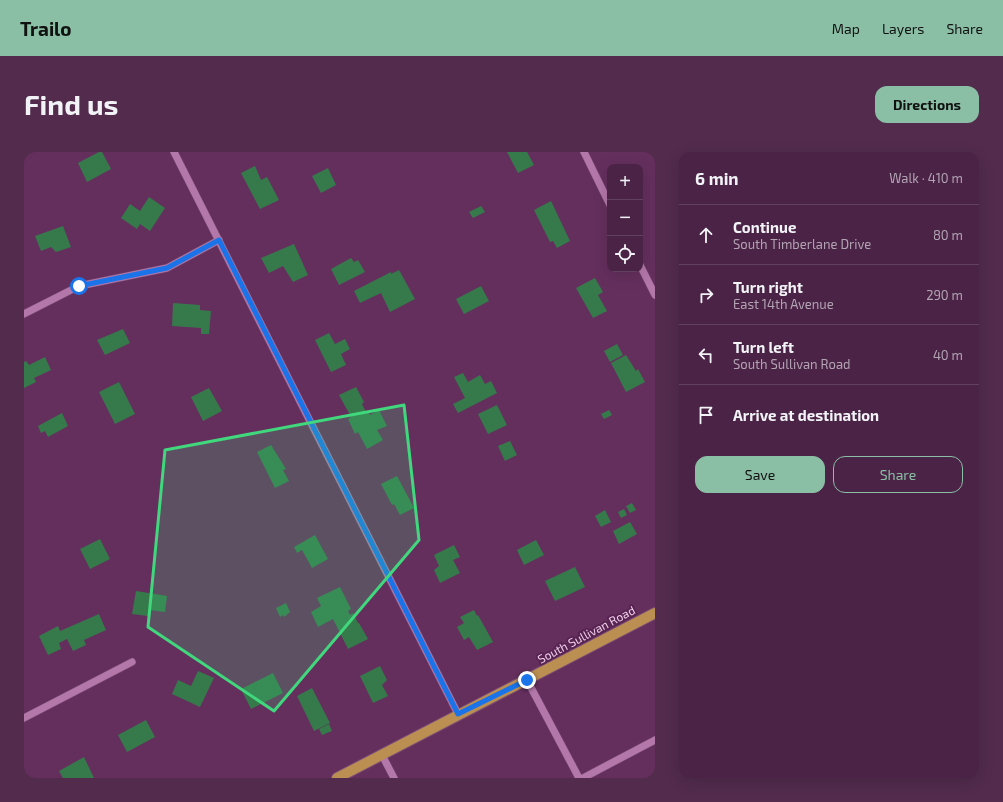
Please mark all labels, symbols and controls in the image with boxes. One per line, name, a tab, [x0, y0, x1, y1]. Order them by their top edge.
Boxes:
text: Trailo	[20, 17, 72, 40]
text: Map	[832, 20, 860, 37]
text: Layers	[882, 20, 924, 37]
text: Share	[946, 20, 983, 37]
button: Directions	[875, 86, 979, 123]
text: Find us	[24, 87, 118, 121]
map controls	[607, 164, 643, 272]
button: +	[607, 164, 643, 200]
text: 6 min	[695, 168, 739, 188]
text: Walk · 410 m	[889, 170, 963, 186]
button: −	[607, 200, 643, 236]
text: Continue	[733, 218, 796, 236]
icon: ahead	[695, 224, 717, 246]
text: 80 m	[933, 227, 963, 243]
button: locate	[607, 236, 643, 272]
text: South Timberlane Drive	[733, 236, 871, 252]
route start	[70, 277, 88, 295]
text: Turn right	[733, 278, 803, 296]
icon: right	[695, 284, 717, 306]
text: 290 m	[926, 287, 963, 303]
text: East 14th Avenue	[733, 296, 834, 312]
text: Turn left	[733, 338, 794, 356]
icon: left	[695, 344, 717, 366]
text: 40 m	[933, 347, 963, 363]
text: South Sullivan Road	[733, 356, 851, 372]
icon: arrive	[695, 404, 717, 426]
text: Arrive at destination	[733, 406, 879, 424]
button: Save	[695, 456, 825, 493]
button: Share	[833, 456, 963, 493]
street label: South Sullivan Road	[535, 602, 637, 666]
route end	[518, 671, 536, 689]

